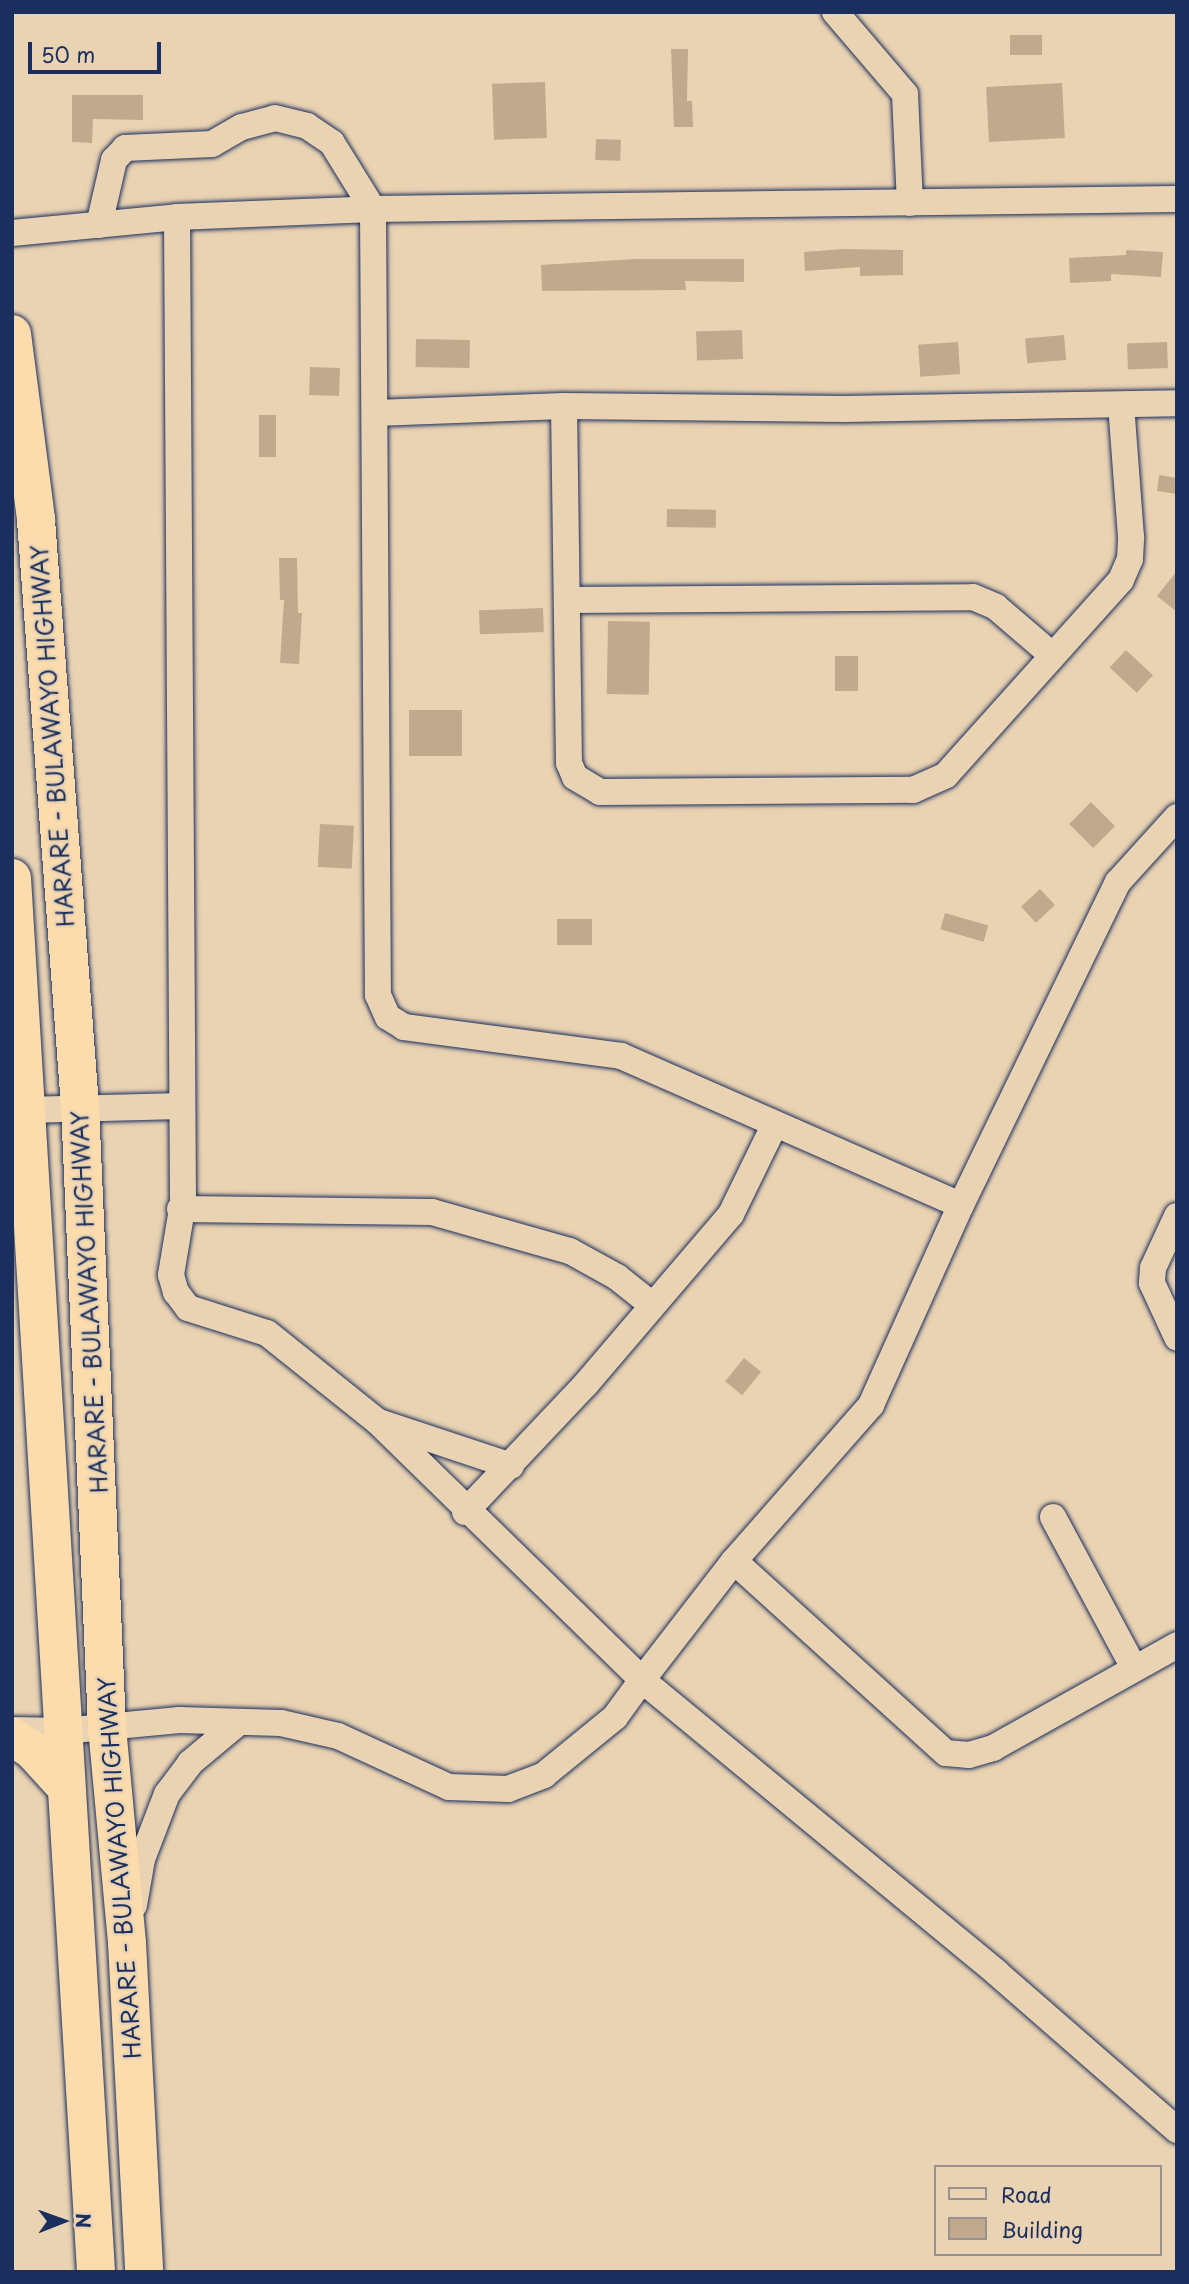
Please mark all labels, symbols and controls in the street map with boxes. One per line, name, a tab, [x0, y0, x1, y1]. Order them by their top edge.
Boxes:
scale bar	[32, 28, 164, 72]
text: 50 m	[41, 38, 95, 70]
street label: HARARE - BULAWAYO HIGHWAY	[25, 542, 79, 930]
street label: HARARE - BULAWAYO HIGHWAY	[65, 1108, 113, 1496]
street label: HARARE - BULAWAYO HIGHWAY	[92, 1674, 146, 2062]
legend	[934, 2165, 1161, 2256]
text: Road	[1001, 2178, 1052, 2210]
north arrow	[28, 2186, 98, 2256]
text: N	[70, 2213, 98, 2228]
text: Building	[1001, 2213, 1083, 2245]

